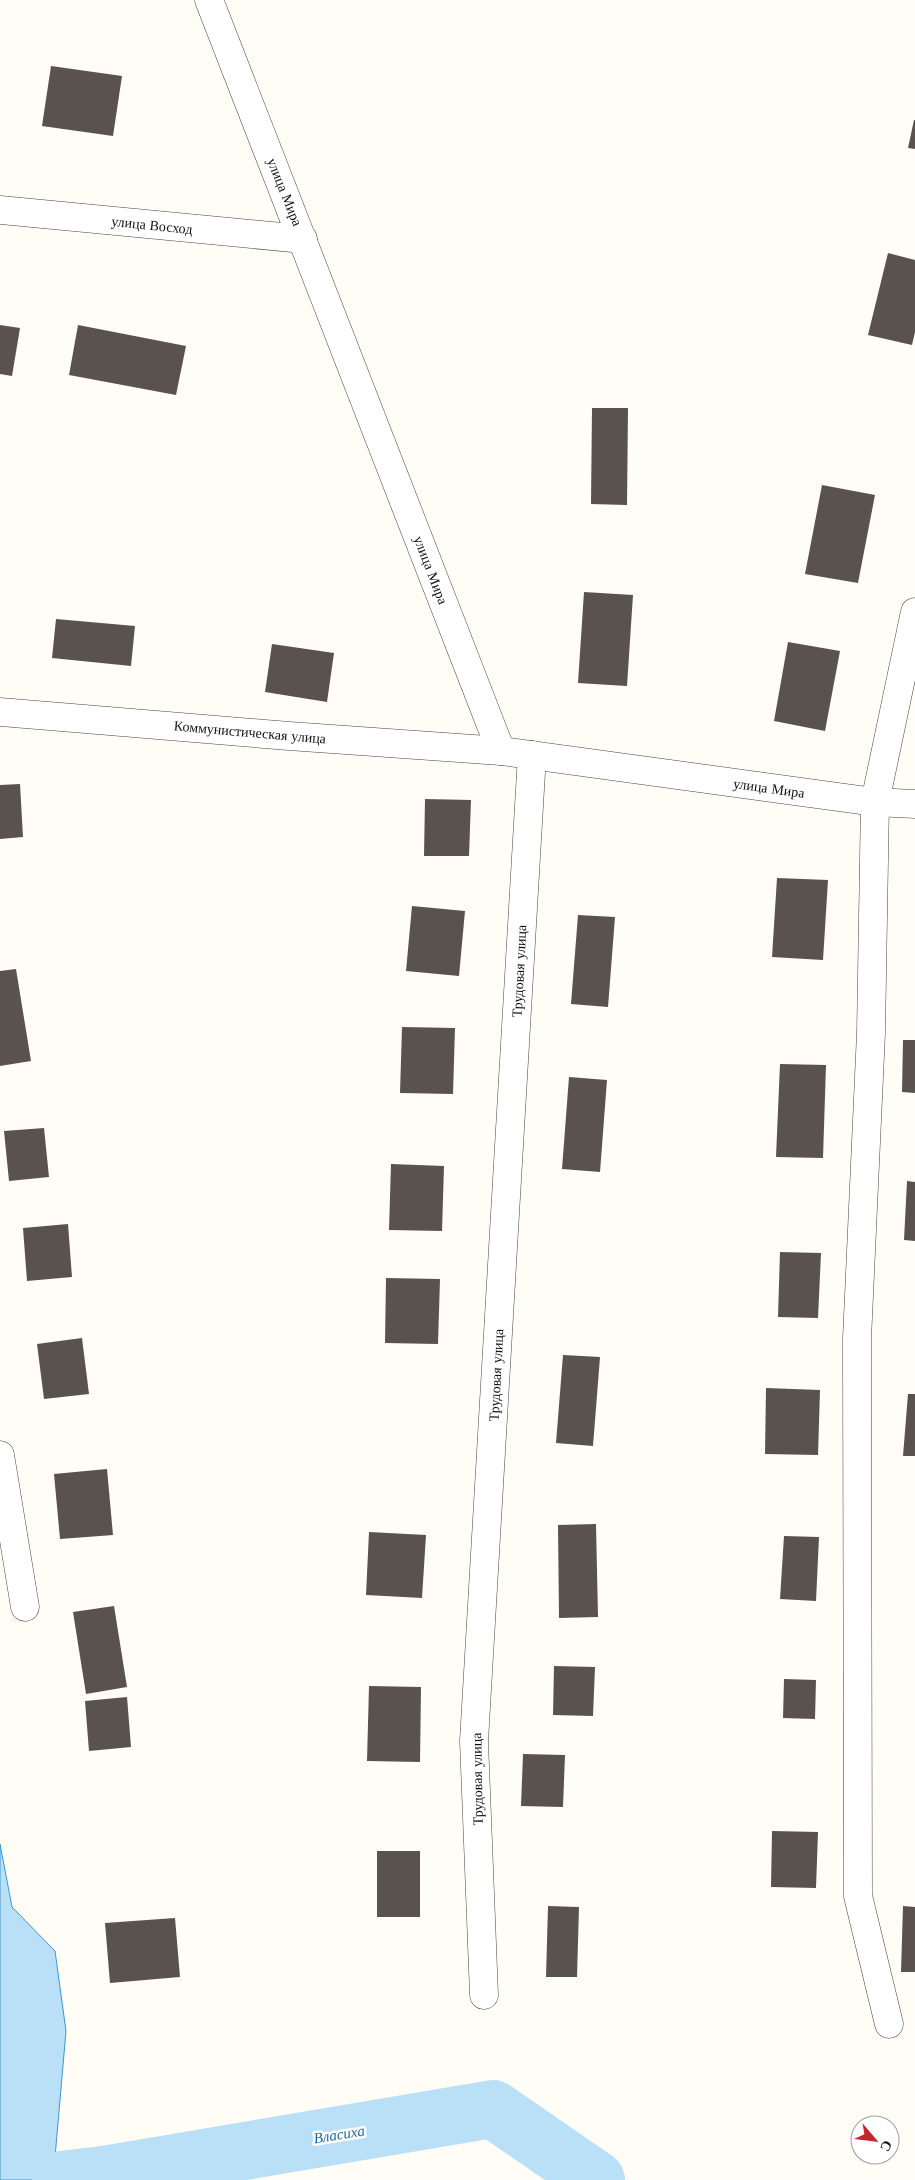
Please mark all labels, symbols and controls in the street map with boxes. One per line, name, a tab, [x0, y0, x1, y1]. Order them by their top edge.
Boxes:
street label: улица Мира	[263, 155, 307, 229]
street label: улица Восход	[111, 212, 193, 238]
street label: улица Мира	[410, 533, 453, 607]
street label: Коммунистическая улица	[173, 716, 328, 748]
street label: улица Мира	[732, 774, 807, 802]
street label: Трудовая улица	[508, 923, 530, 1018]
street label: Трудовая улица	[485, 1327, 507, 1422]
street label: Трудовая улица	[467, 1732, 487, 1826]
north arrow	[850, 2115, 900, 2165]
water label: Власиха	[312, 2121, 366, 2147]
text: С	[876, 2137, 897, 2155]

